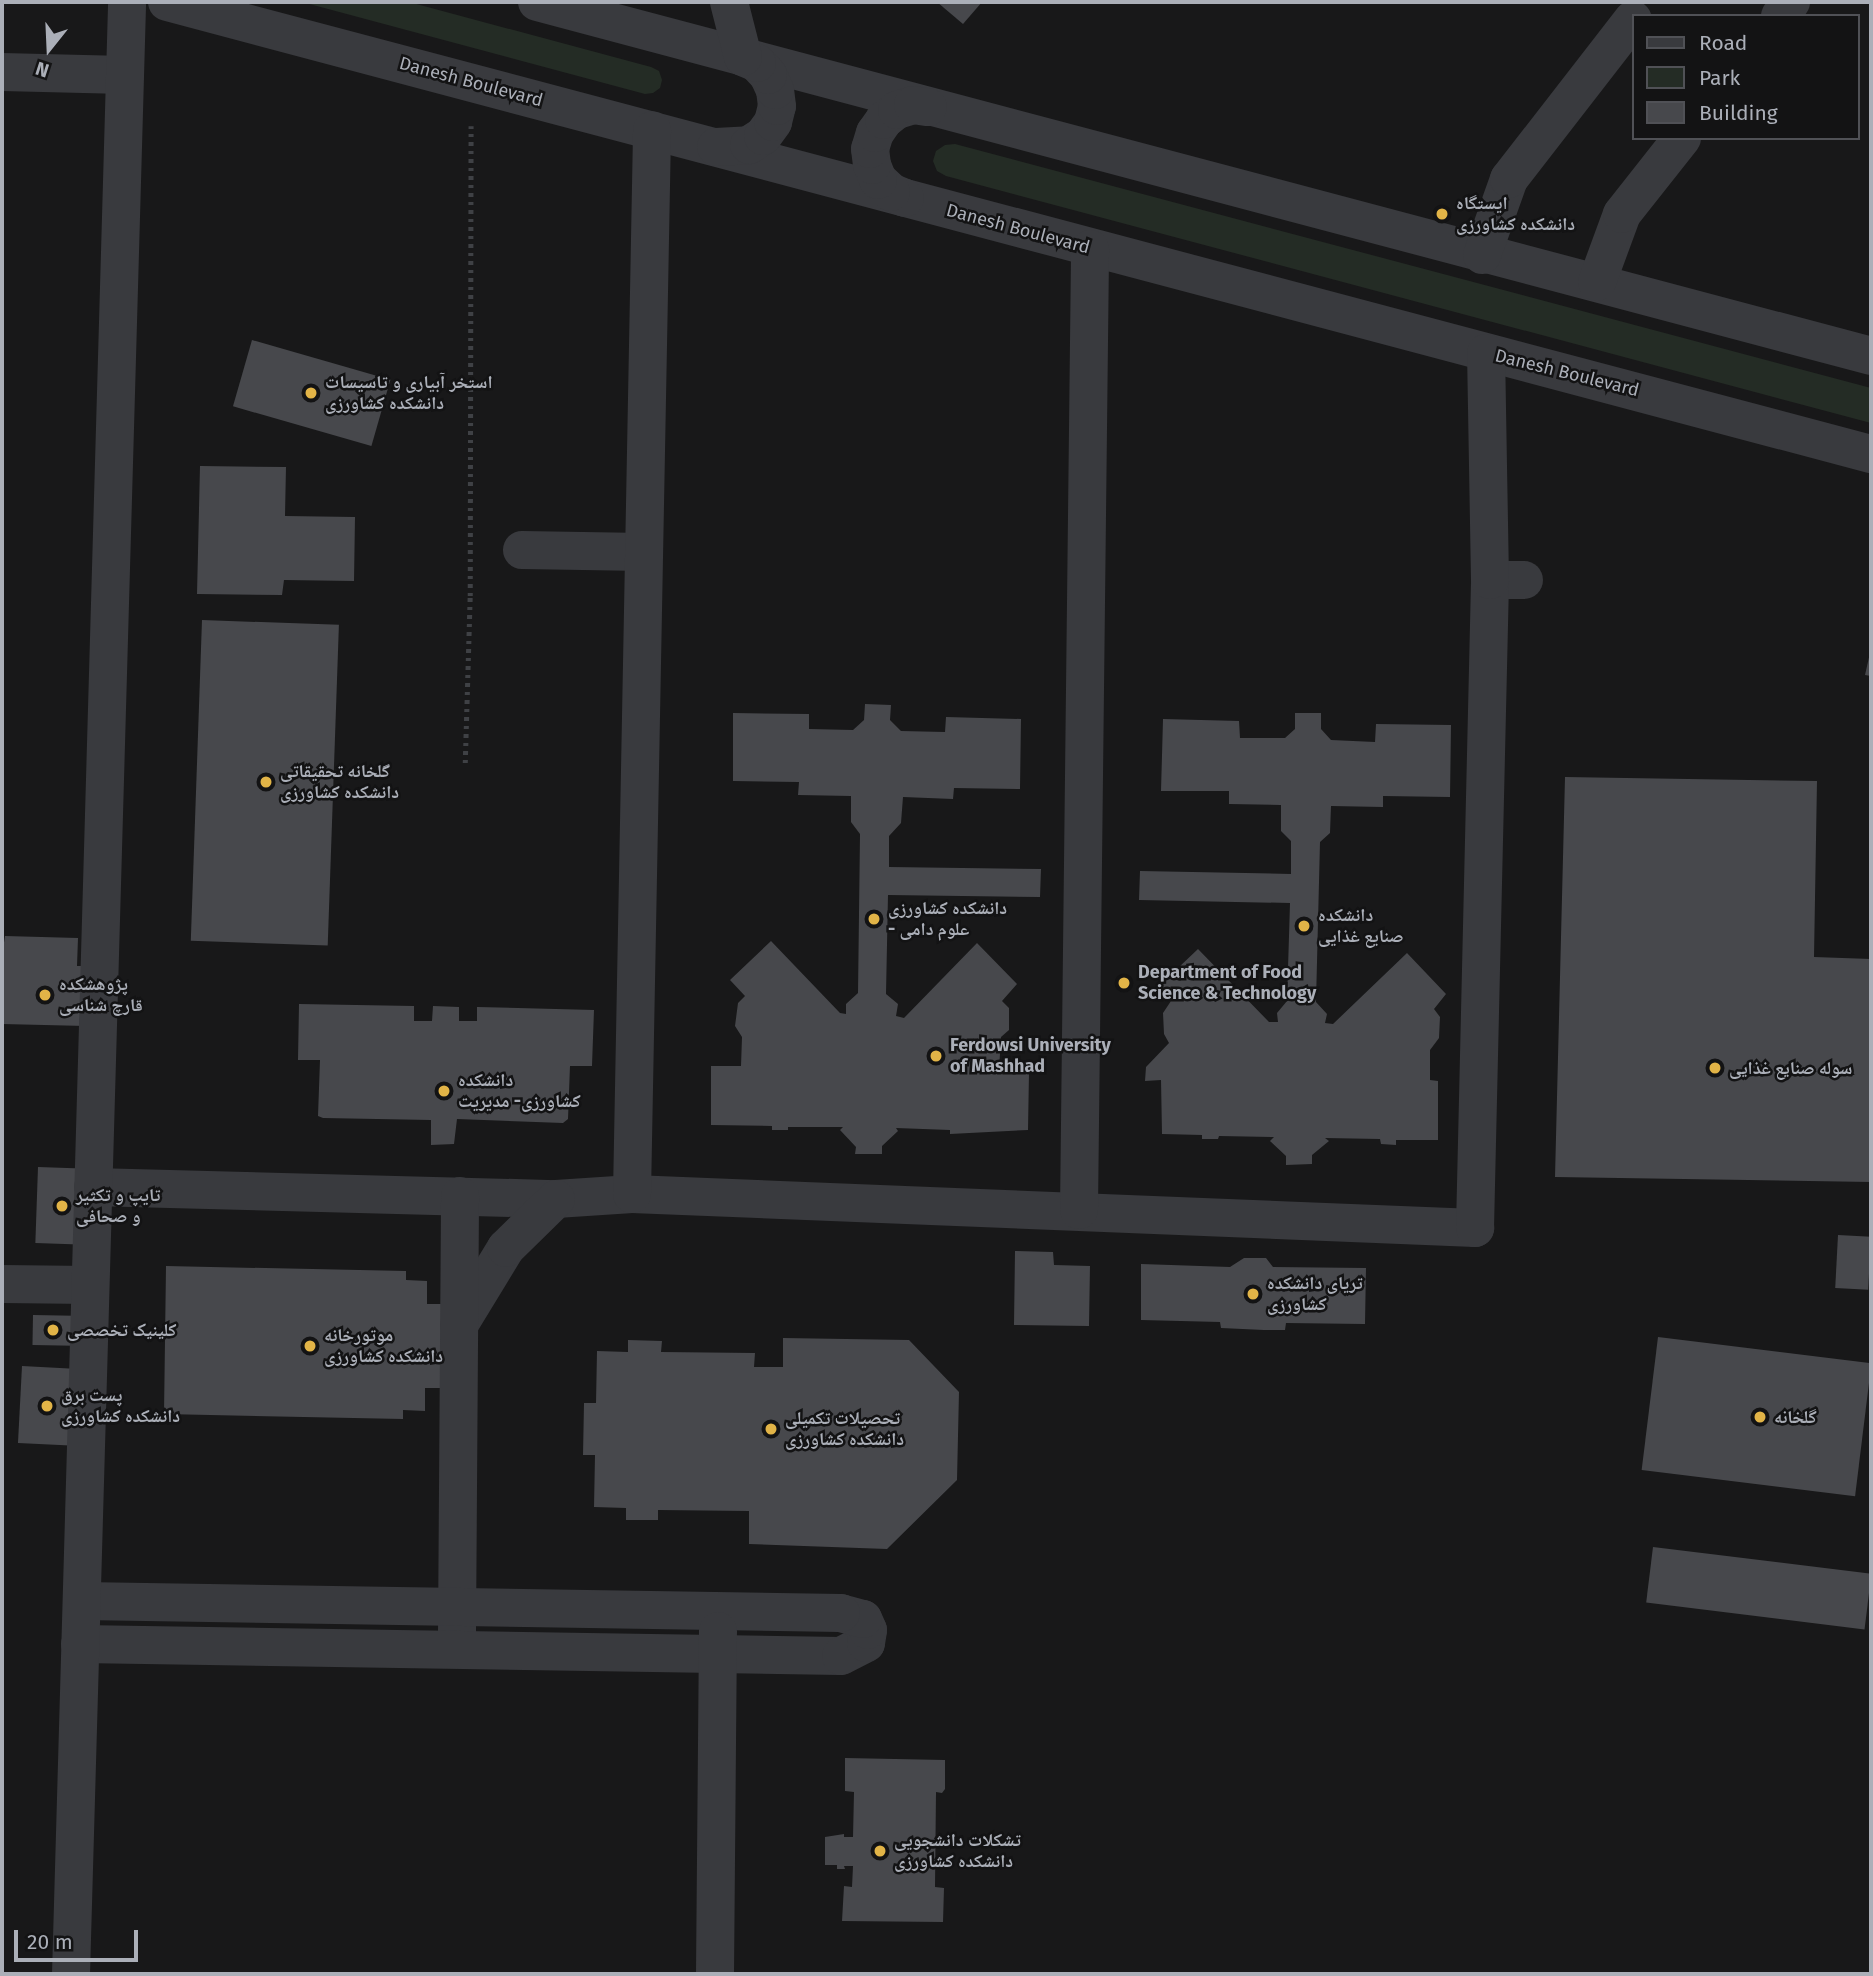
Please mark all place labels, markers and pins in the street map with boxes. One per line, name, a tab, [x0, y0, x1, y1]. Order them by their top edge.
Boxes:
place label: ایستگاه دانشکده کشاورزی	[1456, 193, 1575, 235]
marker: ایستگاه دانشکده کشاورزی	[1434, 206, 1450, 222]
place label: استخر آبیاری و تاسیسات دانشکده کشاورزی	[325, 372, 493, 414]
marker: استخر آبیاری و تاسیسات دانشکده کشاورزی	[303, 385, 319, 401]
place label: گلخانه تحقیقاتی دانشکده کشاورزی	[280, 761, 399, 804]
marker: گلخانه تحقیقاتی دانشکده کشاورزی	[258, 774, 274, 790]
place label: دانشکده کشاورزی - علوم دامی	[888, 898, 1007, 940]
place label: دانشکده صنایع غذایی	[1318, 905, 1404, 948]
marker: دانشکده کشاورزی - علوم دامی	[866, 911, 882, 927]
marker: دانشکده صنایع غذایی	[1296, 918, 1312, 934]
place label: Department of Food Science & Technology	[1138, 962, 1316, 1004]
place label: پژوهشکده قارچ شناسی	[59, 974, 143, 1016]
marker: Department of Food Science & Technology	[1116, 975, 1132, 991]
marker: پژوهشکده قارچ شناسی	[37, 987, 53, 1003]
place label: Ferdowsi University of Mashhad	[950, 1035, 1111, 1078]
marker: Ferdowsi University of Mashhad	[928, 1048, 944, 1064]
place label: سوله صنایع غذایی	[1729, 1057, 1852, 1079]
marker: سوله صنایع غذایی	[1707, 1060, 1723, 1076]
place label: دانشکده کشاورزی- مدیریت	[458, 1070, 581, 1112]
marker: دانشکده کشاورزی- مدیریت	[436, 1083, 452, 1099]
place label: تایپ و تکثیر و صحافی	[76, 1185, 160, 1228]
marker: تایپ و تکثیر و صحافی	[54, 1198, 70, 1214]
place label: تریای دانشکده کشاورزی	[1267, 1273, 1363, 1316]
marker: تریای دانشکده کشاورزی	[1245, 1286, 1261, 1302]
place label: کلینیک تخصصی	[67, 1319, 177, 1341]
marker: کلینیک تخصصی	[45, 1322, 61, 1338]
place label: موتورخانه دانشکده کشاورزی	[324, 1325, 443, 1368]
marker: موتورخانه دانشکده کشاورزی	[302, 1338, 318, 1354]
place label: پست برق دانشکده کشاورزی	[61, 1385, 180, 1428]
marker: پست برق دانشکده کشاورزی	[39, 1398, 55, 1414]
place label: گلخانه	[1774, 1406, 1817, 1428]
place label: تحصیلات تکمیلی دانشکده کشاورزی	[785, 1408, 904, 1450]
marker: گلخانه	[1752, 1409, 1768, 1425]
marker: تحصیلات تکمیلی دانشکده کشاورزی	[763, 1421, 779, 1437]
place label: تشکلات دانشجویی دانشکده کشاورزی	[894, 1830, 1021, 1872]
marker: تشکلات دانشجویی دانشکده کشاورزی	[872, 1843, 888, 1859]

